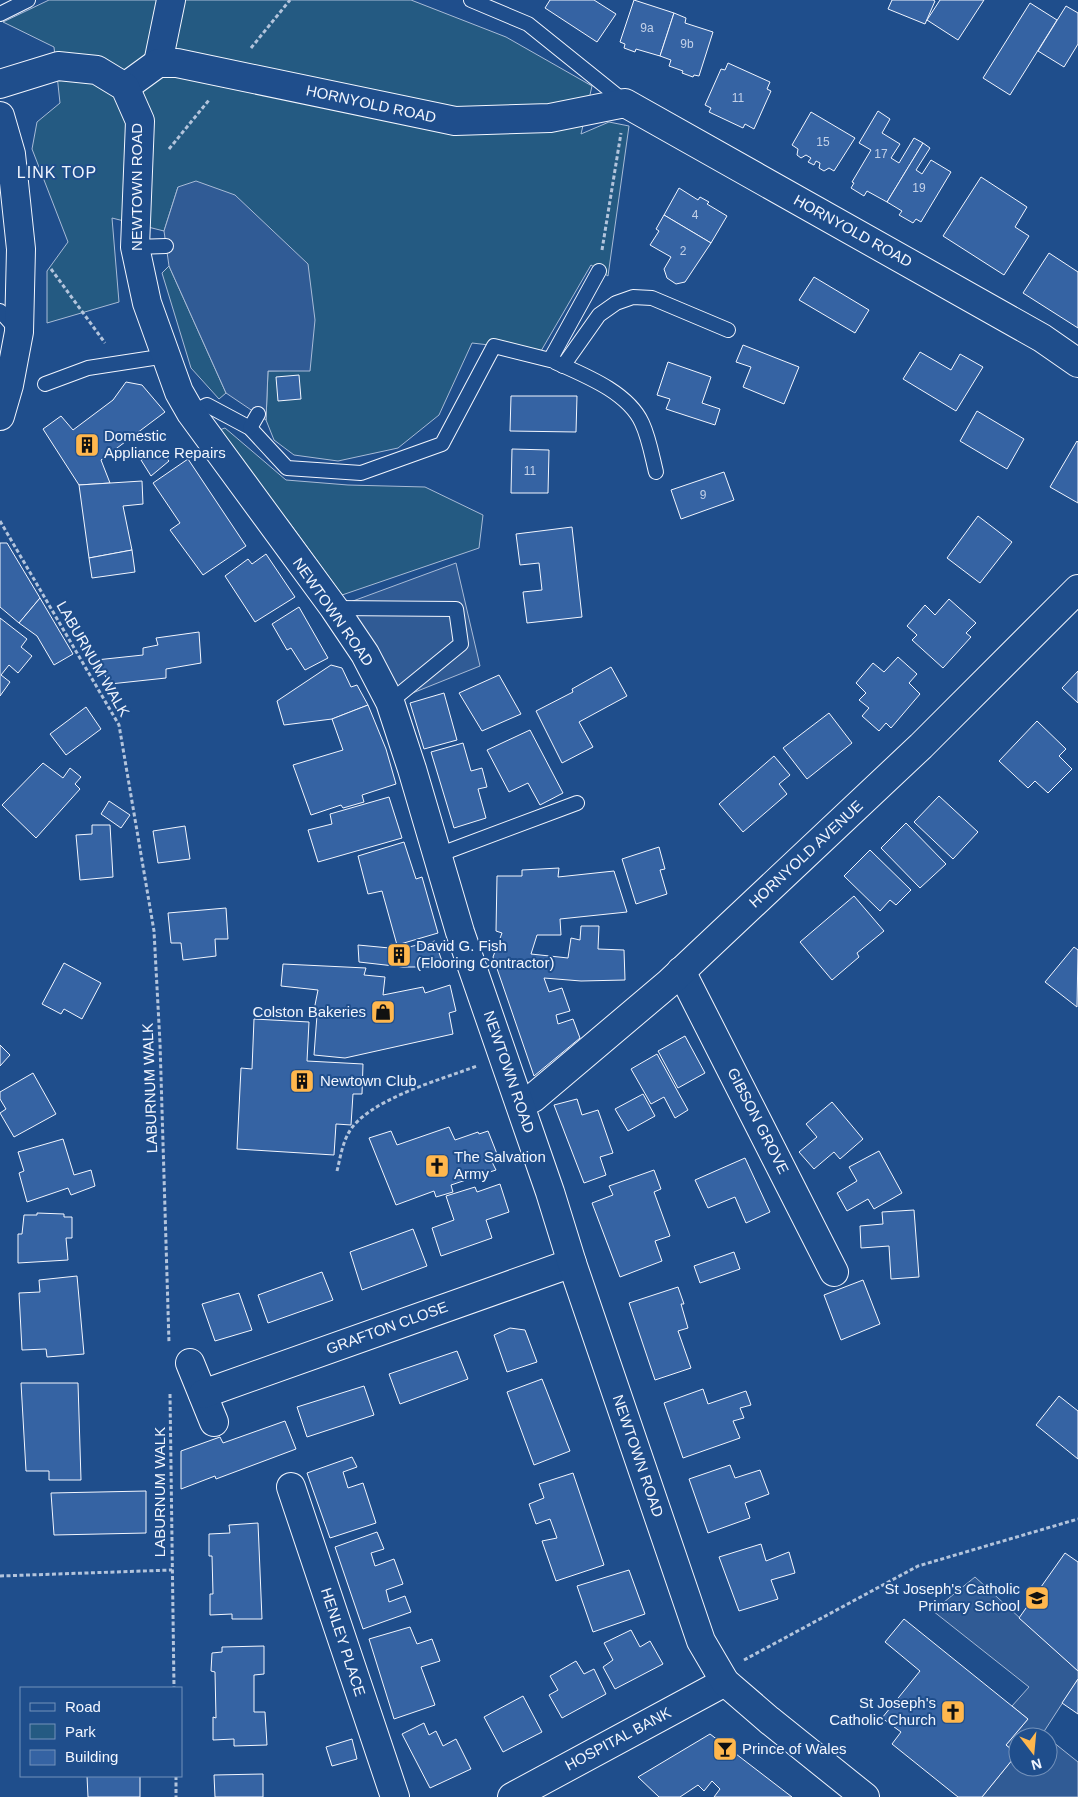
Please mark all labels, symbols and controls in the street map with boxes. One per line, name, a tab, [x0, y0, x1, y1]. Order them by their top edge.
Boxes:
house number: 9a	[640, 21, 654, 35]
house number: 9b	[680, 37, 694, 51]
street label: HORNYOLD ROAD	[305, 81, 438, 126]
house number: 11	[732, 91, 745, 105]
street label: NEWTOWN ROAD	[128, 123, 145, 251]
house number: 15	[816, 135, 830, 149]
house number: 17	[874, 147, 888, 161]
district label: LINK TOP	[17, 164, 97, 181]
house number: 19	[912, 181, 926, 195]
street label: HORNYOLD ROAD	[791, 191, 915, 270]
house number: 4	[692, 208, 699, 222]
house number: 2	[680, 244, 687, 258]
place label: Domestic Appliance Repairs	[104, 427, 226, 461]
building icon: Domestic Appliance Repairs	[74, 432, 100, 458]
house number: 11	[524, 464, 537, 478]
house number: 9	[700, 488, 707, 502]
street label: NEWTOWN ROAD	[290, 554, 377, 669]
street label: LABURNUM WALK	[53, 598, 133, 719]
street label: HORNYOLD AVENUE	[745, 797, 866, 911]
place label: David G. Fish (Flooring Contractor)	[416, 937, 554, 971]
building icon: David G. Fish (Flooring Contractor)	[386, 942, 412, 968]
shop icon: Colston Bakeries	[370, 999, 396, 1025]
place label: Colston Bakeries	[253, 1003, 366, 1020]
street label: NEWTOWN ROAD	[481, 1009, 538, 1135]
street label: LABURNUM WALK	[139, 1023, 160, 1153]
street label: GIBSON GROVE	[724, 1065, 793, 1177]
building icon: Newtown Club	[289, 1068, 315, 1094]
place label: Newtown Club	[320, 1072, 417, 1089]
place label: The Salvation Army	[454, 1148, 546, 1182]
church icon: The Salvation Army	[424, 1153, 450, 1179]
street label: GRAFTON CLOSE	[324, 1298, 450, 1357]
street label: NEWTOWN ROAD	[610, 1393, 667, 1519]
street label: LABURNUM WALK	[151, 1427, 168, 1557]
place label: St Joseph's Catholic Primary School	[885, 1580, 1020, 1614]
street label: HENLEY PLACE	[318, 1585, 369, 1698]
school or university icon: St Joseph's Catholic Primary School	[1024, 1585, 1050, 1611]
legend	[20, 1687, 182, 1777]
place label: St Joseph's Catholic Church	[829, 1694, 936, 1728]
text: Road	[65, 1698, 101, 1715]
church icon: St Joseph's Catholic Church	[940, 1699, 966, 1725]
street label: HOSPITAL BANK	[562, 1703, 674, 1774]
text: Park	[65, 1723, 96, 1740]
north arrow	[1008, 1727, 1058, 1777]
bar icon: Prince of Wales	[712, 1736, 738, 1762]
place label: Prince of Wales	[742, 1740, 846, 1757]
text: Building	[65, 1748, 118, 1765]
text: N	[1030, 1755, 1044, 1774]

